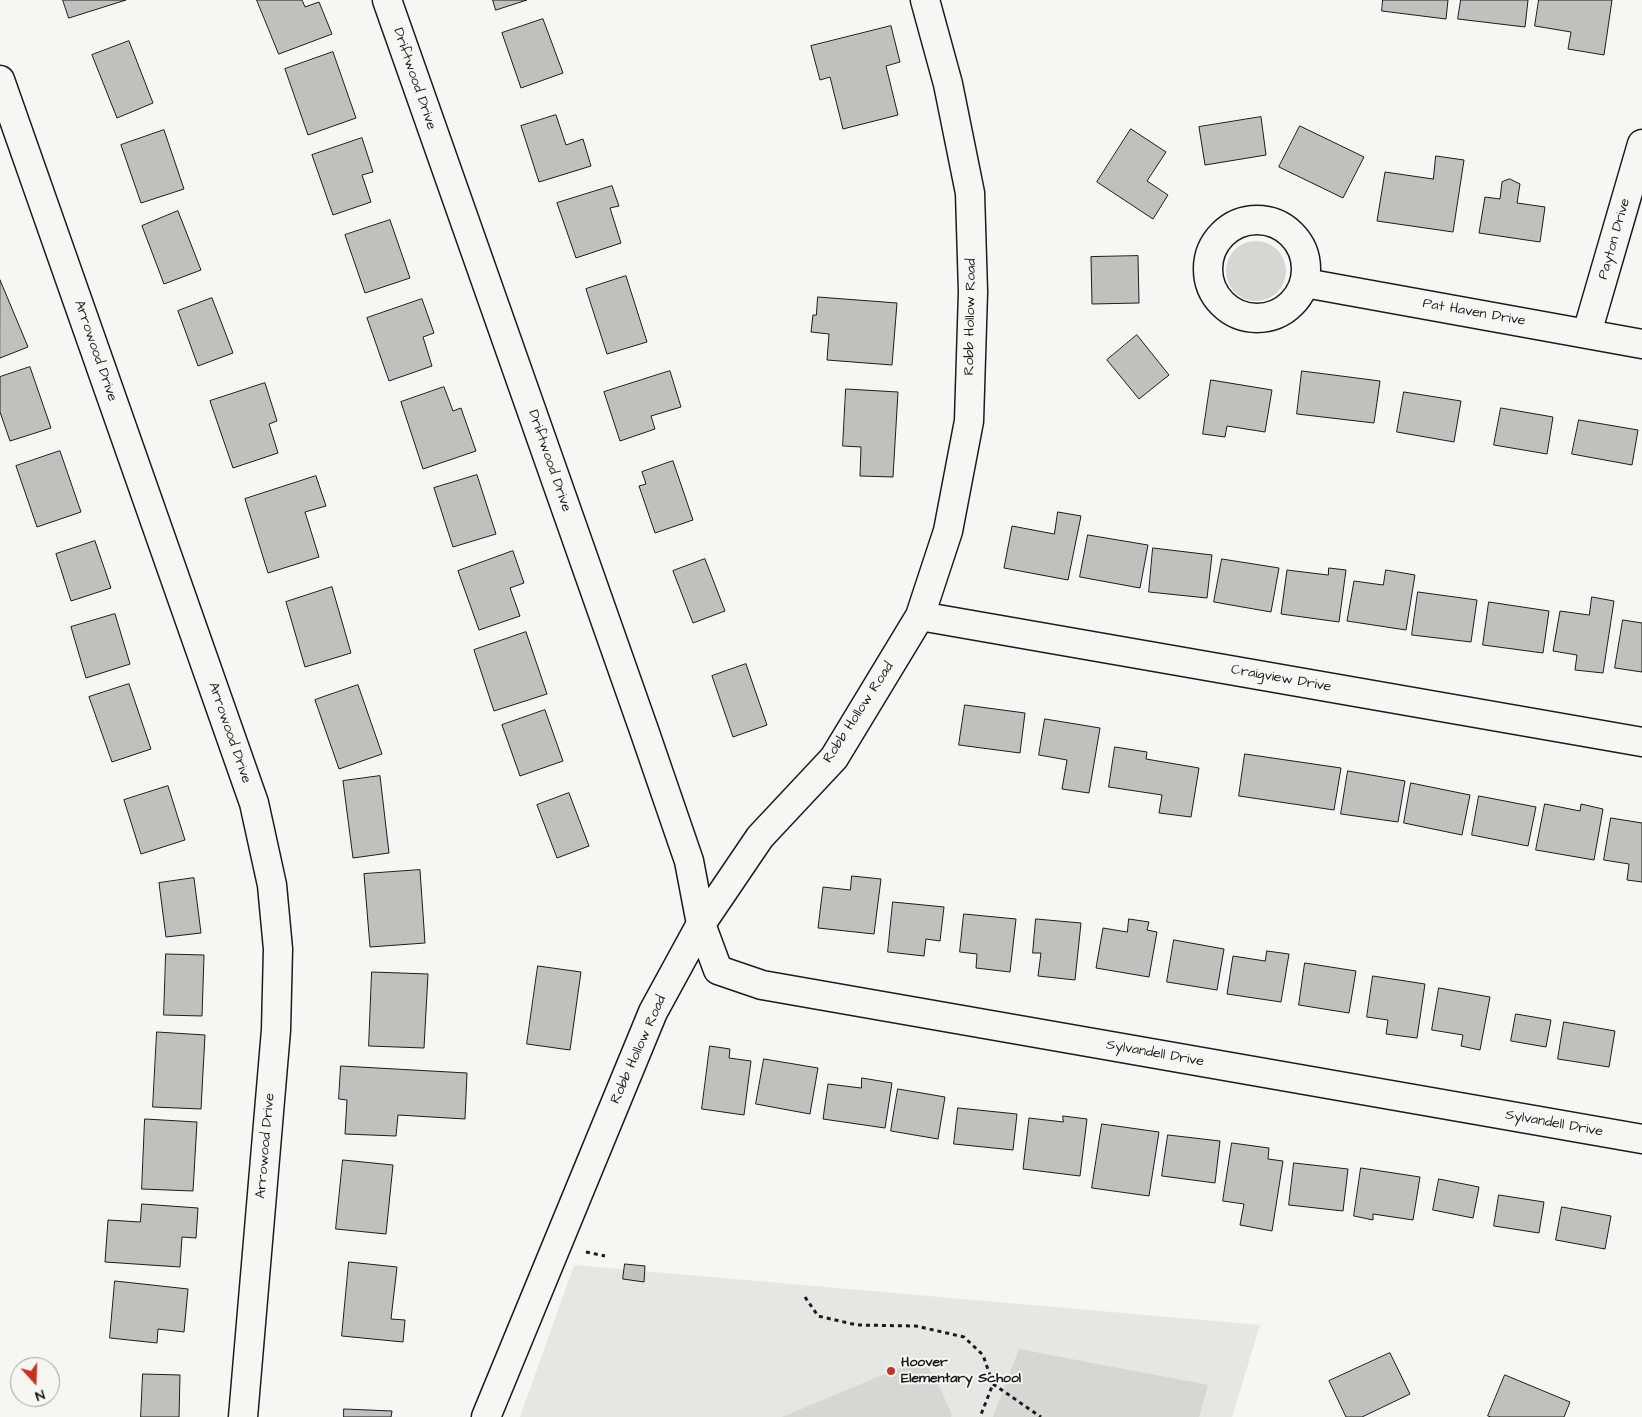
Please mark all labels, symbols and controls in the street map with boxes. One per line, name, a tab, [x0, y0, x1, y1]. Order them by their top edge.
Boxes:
street label: Driftwood Drive	[389, 26, 439, 132]
street label: Payton Drive	[1595, 196, 1635, 282]
street label: Robb Hollow Road	[962, 258, 980, 376]
street label: Pat Haven Drive	[1421, 296, 1527, 330]
street label: Arrowood Drive	[70, 298, 120, 404]
street label: Driftwood Drive	[524, 408, 574, 514]
street label: Robb Hollow Road	[820, 659, 898, 767]
street label: Craigview Drive	[1229, 662, 1333, 696]
street label: Arrowood Drive	[204, 680, 254, 786]
street label: Robb Hollow Road	[608, 993, 670, 1107]
street label: Sylvandell Drive	[1105, 1037, 1205, 1071]
street label: Arrowood Drive	[253, 1093, 279, 1199]
street label: Sylvandell Drive	[1504, 1107, 1604, 1141]
place label: Hoover Elementary School	[901, 1355, 1021, 1388]
north arrow	[10, 1357, 60, 1407]
marker: Hoover Elementary School	[885, 1365, 897, 1377]
text: N	[32, 1384, 47, 1406]

